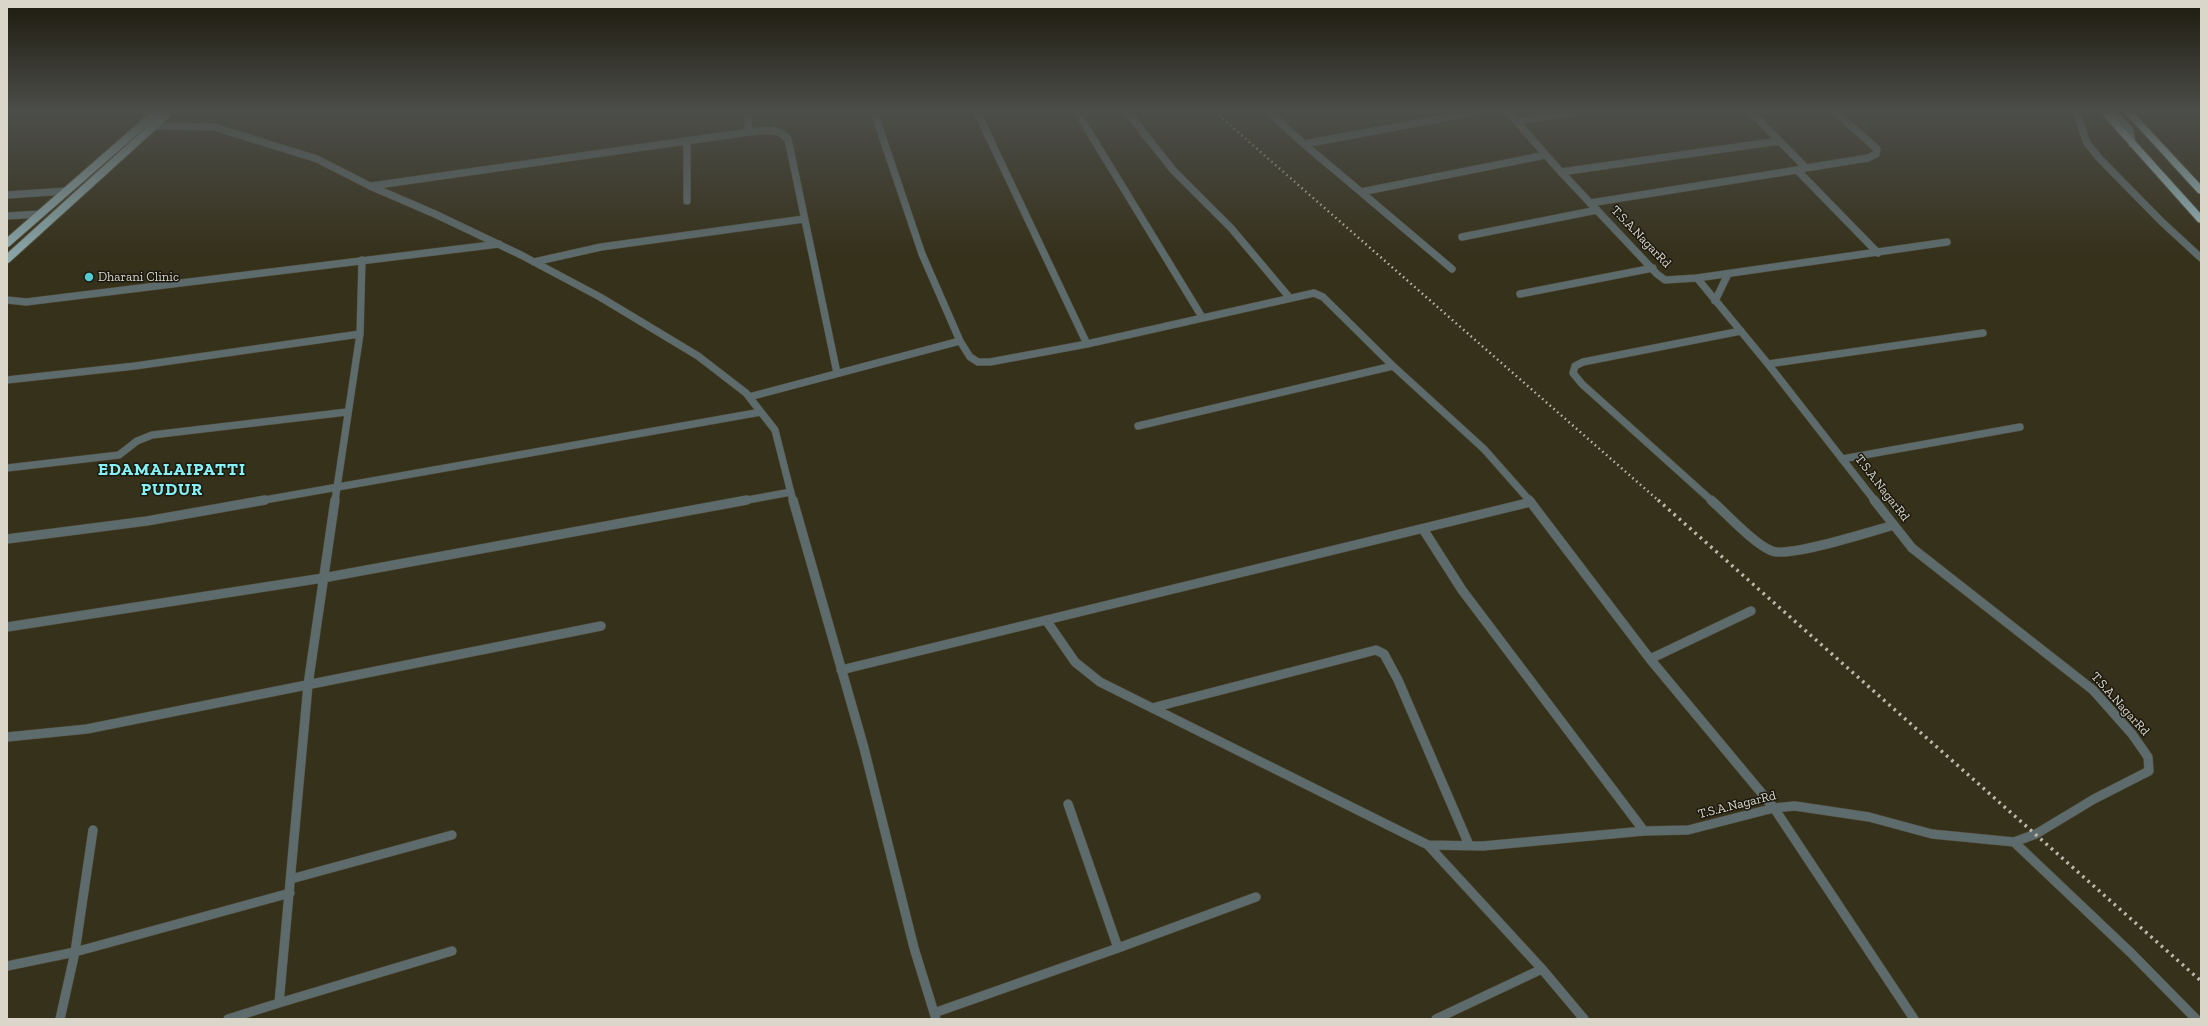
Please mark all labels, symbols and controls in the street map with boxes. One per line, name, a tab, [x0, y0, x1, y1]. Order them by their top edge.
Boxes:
street label: T.S.A.NagarRd	[1608, 203, 1674, 271]
place label: Dharani Clinic	[98, 269, 179, 285]
marker: Dharani Clinic	[83, 271, 95, 283]
street label: T.S.A.NagarRd	[1851, 452, 1913, 524]
district label: EDAMALAIPATTI PUDUR	[98, 460, 246, 500]
street label: T.S.A.NagarRd	[2087, 669, 2153, 739]
street label: T.S.A.NagarRd	[1696, 788, 1778, 822]

